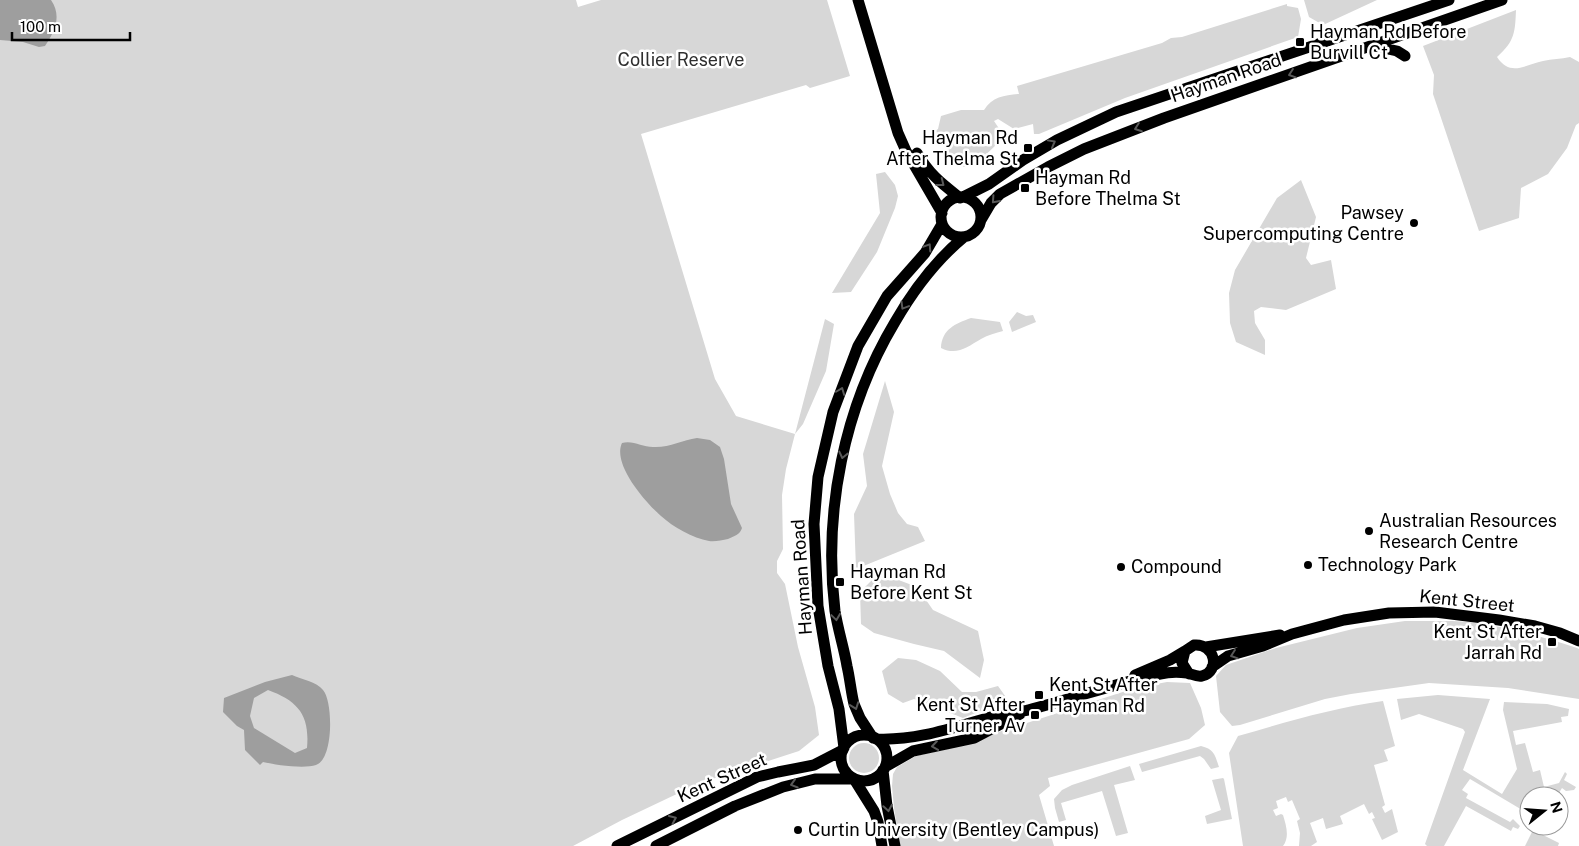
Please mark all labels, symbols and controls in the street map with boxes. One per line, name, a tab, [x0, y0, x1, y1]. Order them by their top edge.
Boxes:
scale bar	[12, 10, 130, 42]
text: 100 m	[20, 18, 61, 35]
place label: Hayman Rd Before Burvill Ct	[1310, 21, 1467, 63]
marker: Hayman Rd Before Burvill Ct	[1294, 36, 1306, 48]
park label: Collier Reserve	[618, 49, 744, 70]
street label: Hayman Road	[1168, 49, 1284, 106]
one-way arrow	[1288, 68, 1296, 78]
one-way arrow	[1134, 122, 1143, 132]
place label: Hayman Rd After Thelma St	[886, 127, 1018, 169]
one-way arrow	[1047, 139, 1056, 149]
marker: Hayman Rd After Thelma St	[1022, 142, 1034, 154]
place label: Hayman Rd Before Thelma St	[1035, 167, 1181, 209]
one-way arrow	[935, 177, 944, 185]
marker: Hayman Rd Before Thelma St	[1019, 182, 1031, 194]
one-way arrow	[992, 194, 1001, 203]
place label: Pawsey Supercomputing Centre	[1203, 202, 1404, 244]
marker: Pawsey Supercomputing Centre	[1408, 217, 1420, 229]
one-way arrow	[922, 244, 931, 253]
one-way arrow	[901, 300, 911, 309]
one-way arrow	[835, 387, 845, 396]
one-way arrow	[838, 451, 849, 459]
place label: Australian Resources Research Centre	[1379, 510, 1557, 552]
street label: Hayman Road	[787, 518, 816, 636]
marker: Australian Resources Research Centre	[1363, 525, 1375, 537]
place label: Technology Park	[1318, 554, 1457, 575]
place label: Compound	[1131, 556, 1222, 577]
marker: Technology Park	[1302, 559, 1314, 571]
place label: Hayman Rd Before Kent St	[850, 561, 973, 603]
marker: Compound	[1115, 561, 1127, 573]
marker: Hayman Rd Before Kent St	[834, 576, 846, 588]
street label: Kent Street	[1418, 585, 1516, 616]
one-way arrow	[831, 612, 841, 621]
place label: Kent St After Jarrah Rd	[1433, 621, 1542, 663]
marker: Kent St After Jarrah Rd	[1546, 636, 1558, 648]
one-way arrow	[1231, 649, 1239, 659]
place label: Kent St After Hayman Rd	[1049, 674, 1158, 716]
marker: Kent St After Hayman Rd	[1033, 689, 1045, 701]
place label: Kent St After Turner Av	[916, 694, 1025, 736]
one-way arrow	[849, 701, 859, 710]
marker: Kent St After Turner Av	[1029, 709, 1041, 721]
one-way arrow	[930, 740, 938, 751]
street label: Kent Street	[674, 748, 770, 807]
one-way arrow	[790, 779, 799, 789]
north arrow	[1519, 786, 1569, 836]
text: N	[1547, 800, 1566, 815]
one-way arrow	[882, 804, 892, 813]
one-way arrow	[668, 814, 677, 825]
place label: Curtin University (Bentley Campus)	[808, 819, 1099, 840]
marker: Curtin University (Bentley Campus)	[792, 824, 804, 836]

